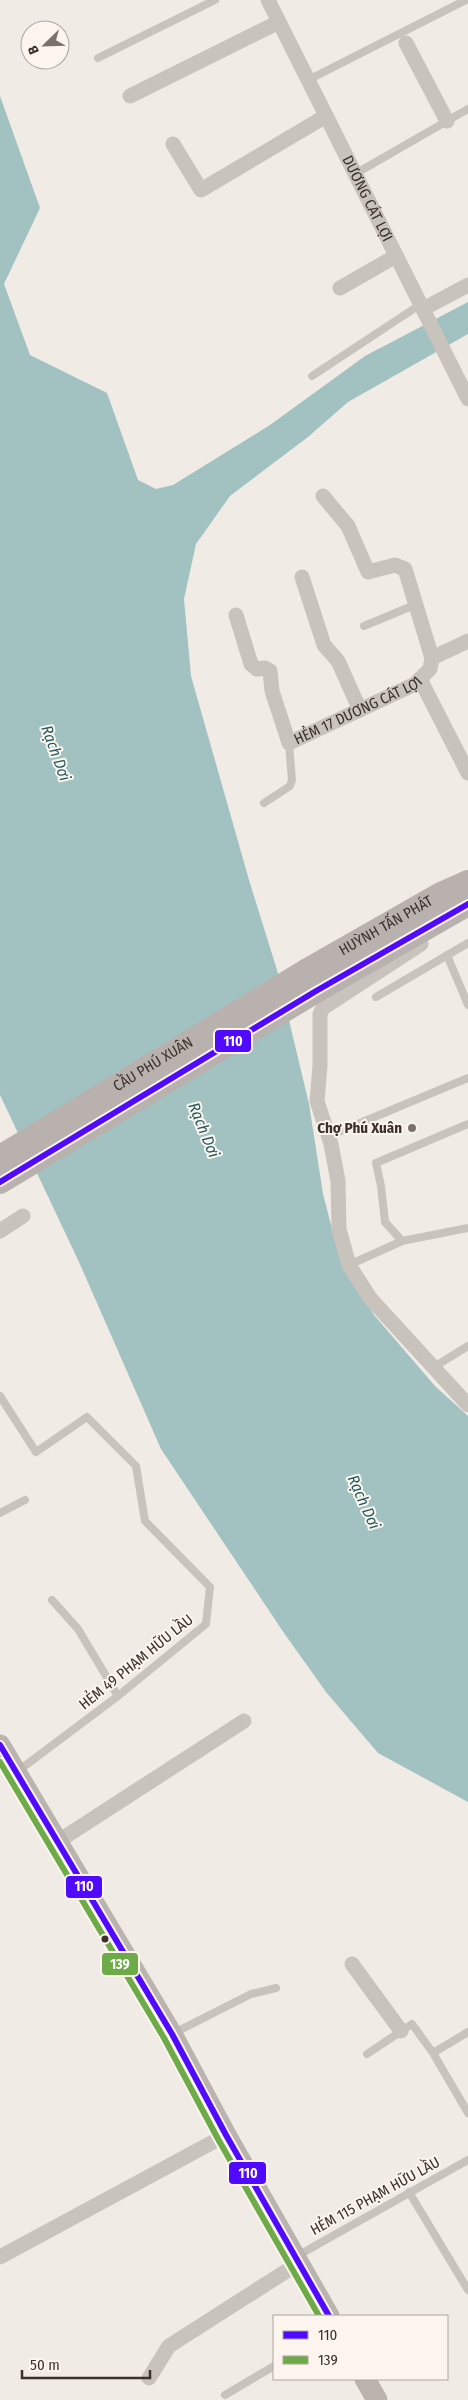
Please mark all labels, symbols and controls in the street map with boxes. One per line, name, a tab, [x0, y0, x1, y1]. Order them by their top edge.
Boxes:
north arrow	[20, 20, 70, 70]
text: B	[24, 43, 43, 57]
street label: DƯƠNG CÁT LỢI	[338, 153, 397, 244]
street label: HẺM 17 DƯƠNG CÁT LỢI	[291, 673, 426, 748]
water label: Rạch Dơi	[37, 723, 75, 783]
street label: HUỲNH TẤN PHÁT	[336, 892, 436, 959]
line badge: 110	[214, 1029, 252, 1053]
street label: CẦU PHÚ XUÂN	[110, 1033, 196, 1095]
text: 110	[223, 1033, 243, 1050]
water label: Rạch Dơi	[184, 1100, 224, 1160]
place label: Chợ Phú Xuân	[317, 1119, 402, 1137]
marker: Chợ Phú Xuân	[406, 1122, 418, 1134]
water label: Rạch Dơi	[344, 1472, 384, 1532]
street label: HẺM 49 PHẠM HỮU LẦU	[74, 1609, 197, 1713]
line badge: 110	[65, 1875, 103, 1899]
text: 110	[74, 1878, 94, 1895]
unlabelled marker	[100, 1934, 110, 1944]
line badge: 139	[101, 1952, 139, 1976]
text: 139	[110, 1956, 130, 1973]
street label: HẺM 115 PHẠM HỮU LẦU	[306, 2151, 443, 2239]
line badge: 110	[228, 2161, 267, 2185]
text: 110	[238, 2165, 258, 2182]
legend	[273, 2315, 448, 2380]
text: 110	[318, 2326, 337, 2344]
scale bar	[22, 2348, 150, 2380]
text: 139	[318, 2351, 338, 2369]
text: 50 m	[30, 2356, 60, 2374]

